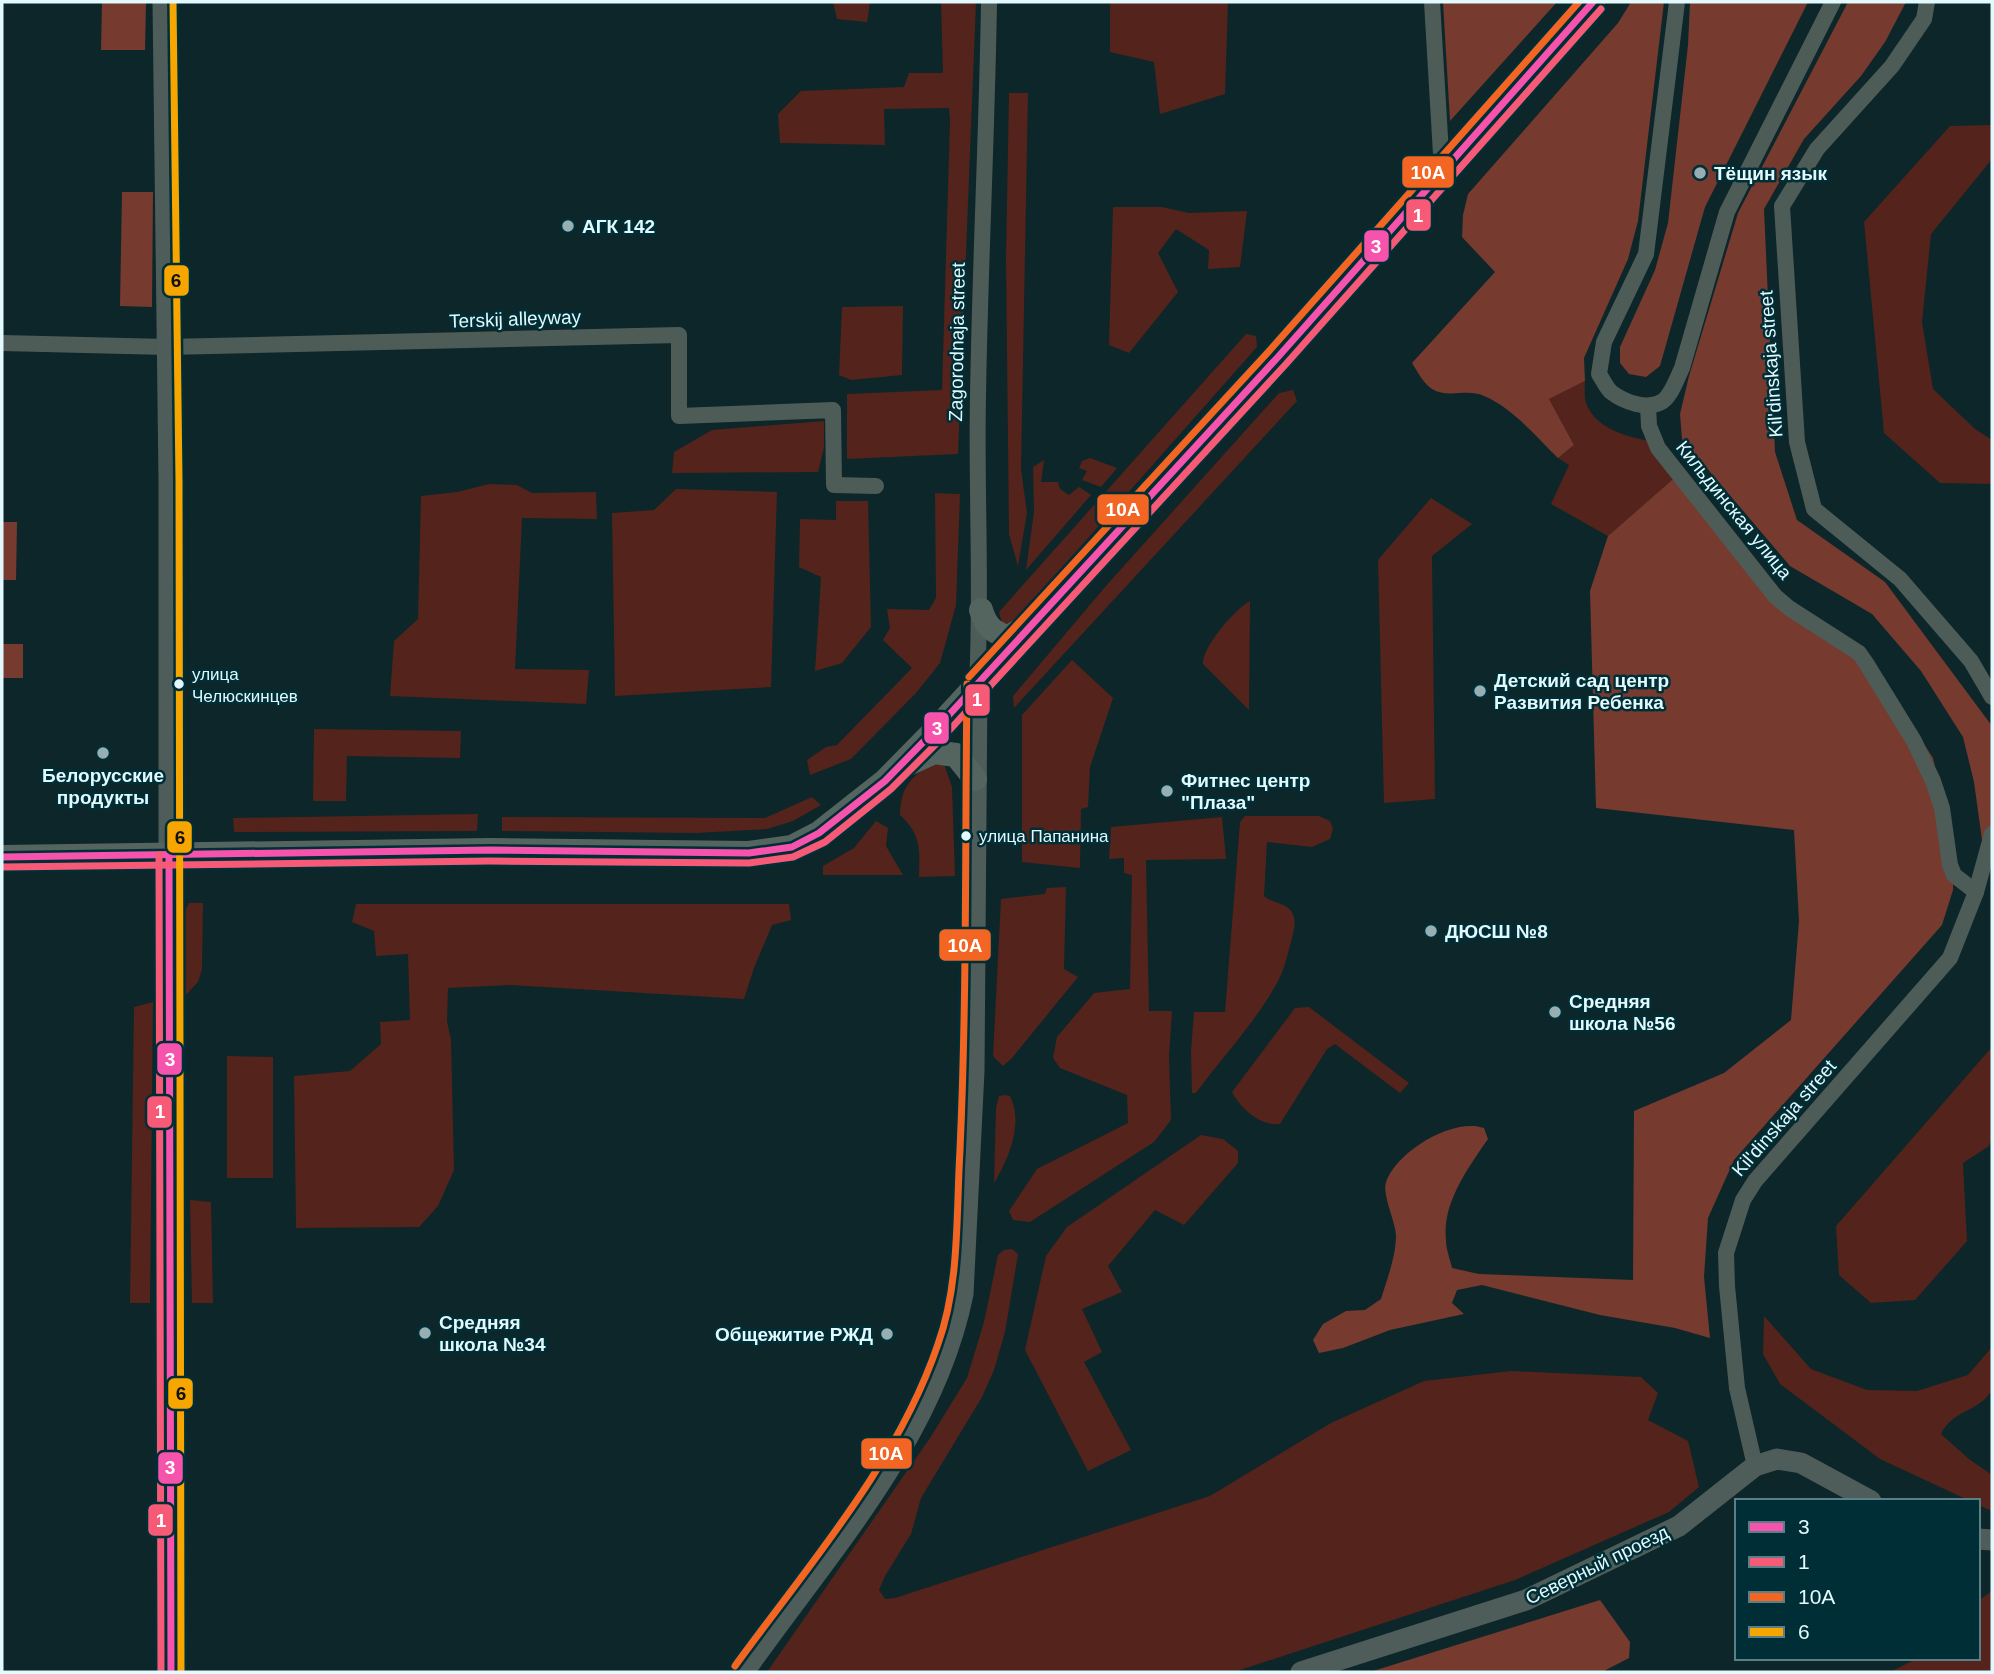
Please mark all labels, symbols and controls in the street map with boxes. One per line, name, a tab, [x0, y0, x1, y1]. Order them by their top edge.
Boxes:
line badge: 10А	[1401, 155, 1455, 189]
text: 10А	[1411, 162, 1446, 183]
place label: Тёщин язык	[1714, 163, 1827, 184]
marker: Тёщин язык	[1692, 165, 1708, 181]
line badge: 1	[1405, 198, 1432, 232]
text: 1	[1413, 205, 1424, 226]
place label: АГК 142	[582, 216, 655, 237]
marker: АГК 142	[560, 218, 576, 234]
line badge: 3	[1363, 229, 1390, 263]
text: 3	[1371, 236, 1381, 257]
street label: Zagorodnaja street	[945, 261, 969, 422]
line badge: 6	[163, 264, 190, 297]
text: 6	[171, 270, 181, 291]
street label: Kil'dinskaja street	[1755, 289, 1787, 438]
street label: Terskij alleyway	[449, 306, 582, 332]
street label: Кильдинская улица	[1672, 437, 1796, 584]
line badge: 10А	[1096, 493, 1150, 526]
text: 10А	[1106, 499, 1141, 520]
place label: улица Челюскинцев	[192, 665, 298, 706]
place label: Детский сад центр Развития Ребенка	[1494, 670, 1669, 713]
marker: улица Челюскинцев	[172, 677, 186, 691]
line badge: 1	[964, 683, 991, 717]
marker: Детский сад центр Развития Ребенка	[1472, 683, 1488, 699]
text: 1	[972, 689, 983, 710]
line badge: 3	[923, 711, 950, 745]
text: 3	[932, 718, 942, 739]
marker: Белорусские продукты	[95, 745, 111, 761]
place label: Белорусские продукты	[42, 765, 164, 808]
place label: Фитнес центр "Плаза"	[1181, 770, 1310, 813]
marker: Фитнес центр "Плаза"	[1159, 783, 1175, 799]
line badge: 6	[166, 820, 193, 854]
text: 6	[175, 827, 185, 848]
place label: улица Папанина	[979, 827, 1109, 846]
marker: улица Папанина	[959, 829, 973, 843]
place label: ДЮСШ №8	[1445, 921, 1548, 942]
marker: ДЮСШ №8	[1423, 923, 1439, 939]
line badge: 10А	[938, 928, 992, 962]
text: 10А	[948, 935, 983, 956]
place label: Средняя школа №56	[1569, 991, 1675, 1034]
marker: Средняя школа №56	[1547, 1004, 1563, 1020]
line badge: 3	[156, 1042, 183, 1076]
text: 3	[165, 1049, 175, 1070]
street label: Kil'dinskaja street	[1728, 1055, 1841, 1180]
line badge: 1	[146, 1095, 173, 1129]
text: 1	[155, 1101, 166, 1122]
place label: Средняя школа №34	[439, 1312, 546, 1355]
place label: Общежитие РЖД	[715, 1324, 873, 1345]
marker: Средняя школа №34	[417, 1325, 433, 1341]
marker: Общежитие РЖД	[879, 1326, 895, 1342]
line badge: 6	[167, 1377, 194, 1410]
text: 6	[176, 1383, 186, 1404]
line badge: 10А	[860, 1437, 913, 1470]
text: 10А	[869, 1443, 904, 1464]
line badge: 3	[157, 1451, 184, 1485]
text: 3	[165, 1457, 175, 1478]
legend	[1735, 1499, 1980, 1660]
line badge: 1	[147, 1503, 174, 1537]
text: 1	[156, 1510, 167, 1531]
text: 3	[1798, 1515, 1810, 1538]
street label: Северный проезд	[1522, 1521, 1672, 1609]
text: 1	[1798, 1550, 1810, 1573]
text: 10А	[1798, 1585, 1835, 1608]
text: 6	[1798, 1620, 1810, 1643]

